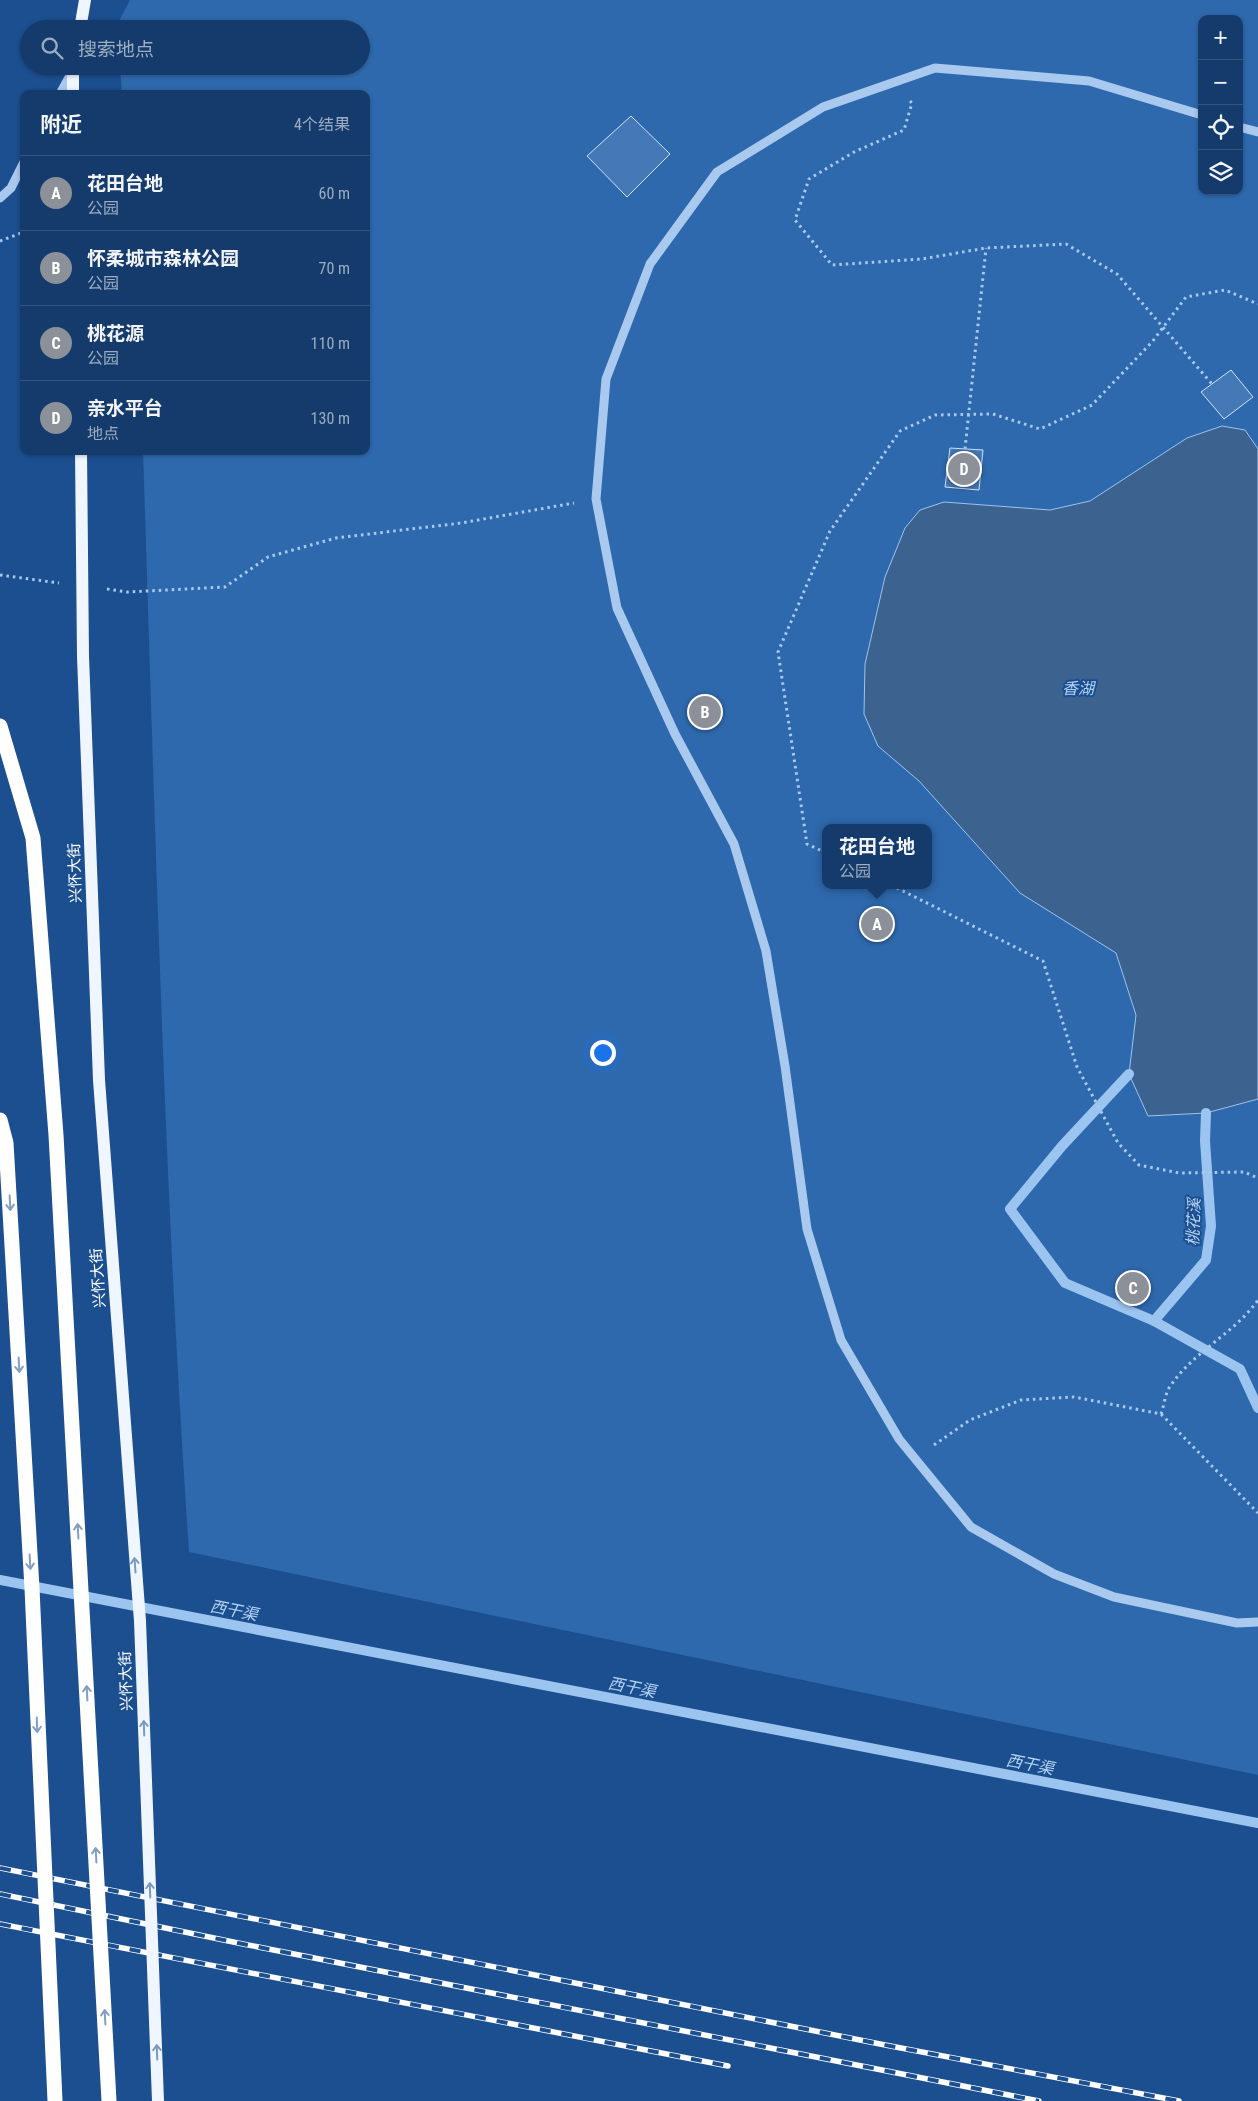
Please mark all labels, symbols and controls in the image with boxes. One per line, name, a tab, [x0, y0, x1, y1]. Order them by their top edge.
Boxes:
map controls	[1198, 15, 1243, 195]
button: +	[1198, 15, 1243, 60]
search box	[20, 20, 370, 75]
icon: search	[38, 34, 66, 62]
text: 搜索地点	[78, 38, 154, 61]
button: −	[1198, 60, 1243, 105]
button: locate	[1198, 105, 1243, 150]
text: 附近	[40, 113, 82, 137]
text: 4个结果	[294, 115, 350, 134]
button: layers	[1198, 150, 1243, 195]
text: 花田台地	[87, 172, 163, 195]
text: A	[51, 184, 61, 203]
text: 60 m	[318, 184, 350, 203]
text: 公园	[87, 199, 119, 218]
text: 怀柔城市森林公园	[87, 247, 239, 270]
text: B	[52, 259, 60, 278]
text: 70 m	[318, 259, 350, 278]
text: 公园	[87, 274, 119, 293]
text: 桃花源	[87, 322, 144, 345]
text: C	[51, 334, 61, 353]
text: 110 m	[311, 334, 350, 353]
text: 公园	[87, 349, 119, 368]
text: 亲水平台	[87, 397, 163, 420]
text: D	[51, 409, 61, 428]
text: 130 m	[311, 409, 350, 428]
text: 地点	[87, 424, 119, 443]
pin: D	[948, 450, 980, 488]
water label: 香湖	[1062, 679, 1097, 698]
pin: B	[689, 693, 721, 731]
popup	[822, 824, 932, 889]
text: 花田台地	[839, 835, 915, 858]
street label: 兴怀大街	[65, 843, 85, 903]
text: 公园	[839, 862, 871, 881]
pin: A	[861, 905, 893, 943]
your location	[590, 1040, 616, 1066]
one-way arrow	[5, 1195, 14, 1211]
water label: 桃花溪	[1183, 1196, 1204, 1246]
street label: 兴怀大街	[87, 1247, 109, 1309]
pin: C	[1117, 1269, 1149, 1307]
one-way arrow	[14, 1357, 23, 1373]
one-way arrow	[74, 1523, 83, 1539]
one-way arrow	[26, 1554, 35, 1570]
one-way arrow	[131, 1558, 140, 1574]
water label: 西干渠	[209, 1597, 261, 1625]
street label: 兴怀大街	[116, 1651, 136, 1711]
water label: 西干渠	[607, 1674, 659, 1702]
one-way arrow	[82, 1685, 91, 1701]
one-way arrow	[33, 1716, 42, 1732]
one-way arrow	[139, 1720, 148, 1736]
water label: 西干渠	[1005, 1751, 1057, 1779]
one-way arrow	[91, 1847, 100, 1863]
one-way arrow	[145, 1882, 155, 1898]
one-way arrow	[100, 2010, 109, 2026]
one-way arrow	[152, 2045, 161, 2061]

